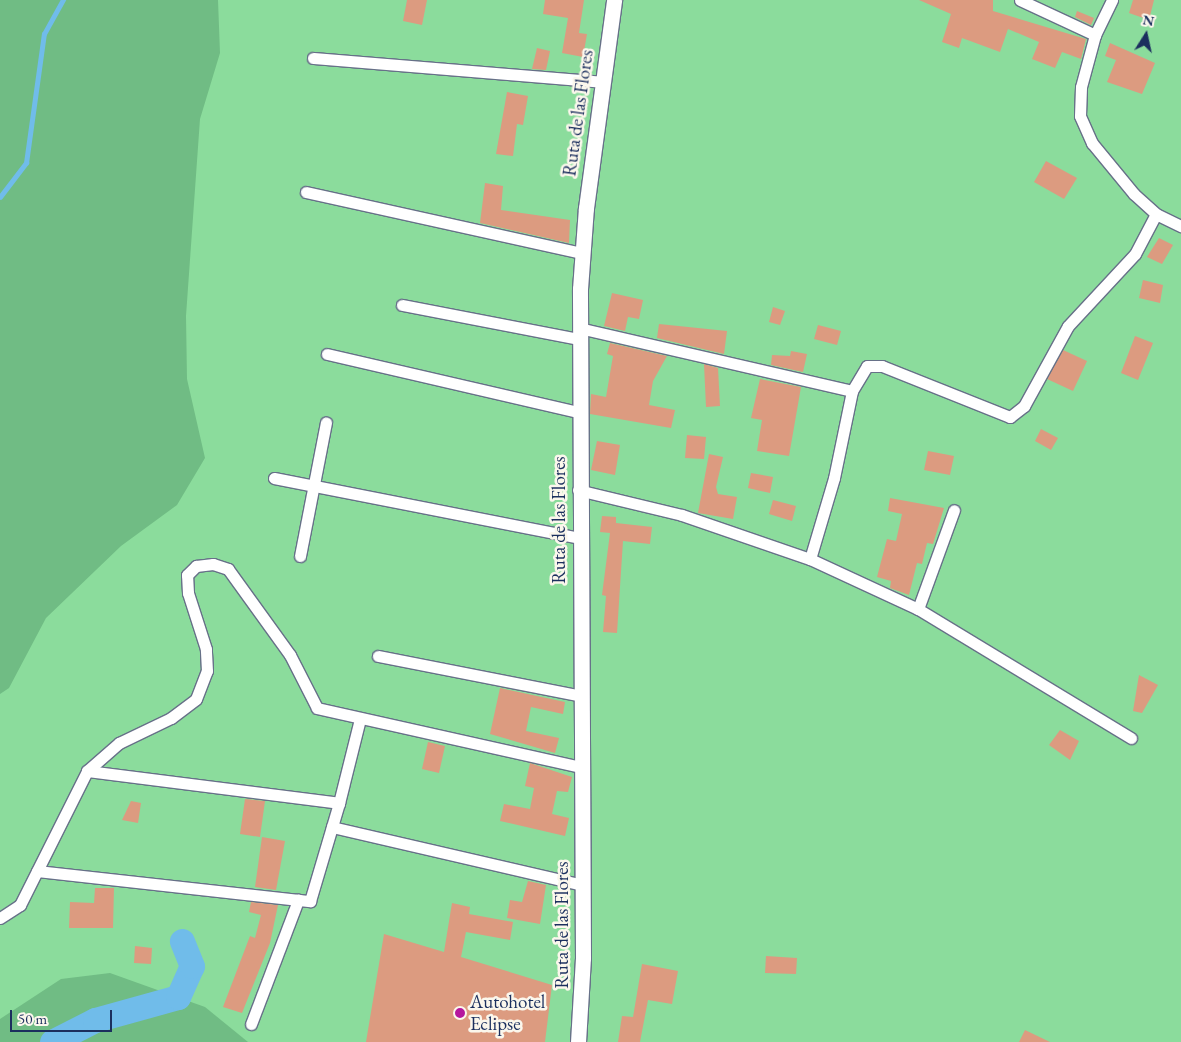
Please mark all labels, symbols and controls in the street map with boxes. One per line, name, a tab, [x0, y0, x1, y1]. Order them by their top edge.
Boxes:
north arrow	[1121, 10, 1171, 60]
text: N	[1141, 10, 1156, 30]
street label: Ruta de las Flores	[558, 48, 598, 178]
street label: Ruta de las Flores	[548, 456, 570, 584]
street label: Ruta de las Flores	[551, 861, 573, 989]
place label: Autohotel Eclipse	[470, 991, 545, 1035]
scale bar	[12, 1000, 115, 1032]
marker: Autohotel Eclipse	[454, 1007, 466, 1019]
text: 50 m	[18, 1009, 47, 1028]

